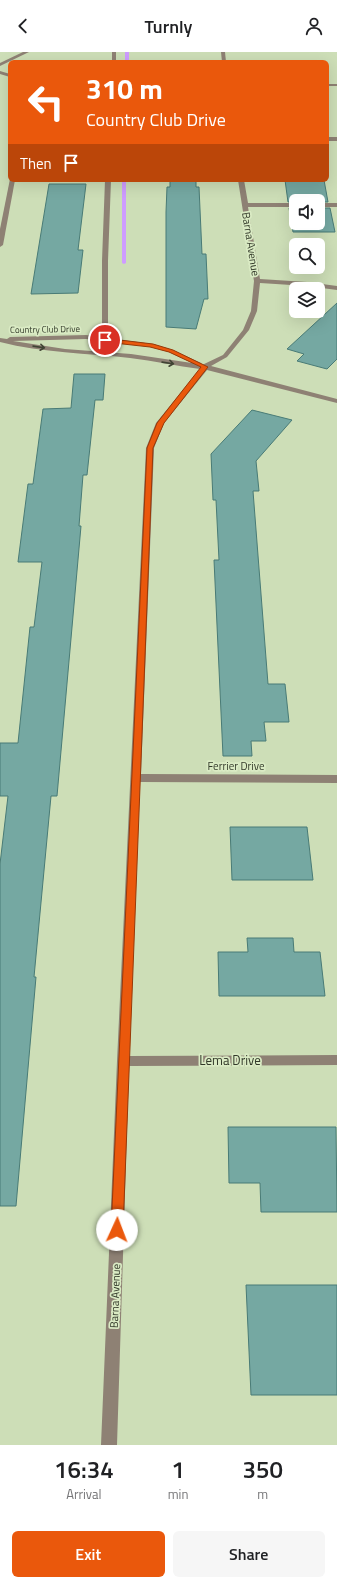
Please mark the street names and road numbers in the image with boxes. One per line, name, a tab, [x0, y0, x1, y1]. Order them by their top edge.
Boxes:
street label: Barna Avenue	[238, 211, 264, 277]
street label: Country Club Drive	[10, 322, 81, 336]
street label: Ferrier Drive	[207, 758, 265, 774]
street label: Lema Drive	[199, 1050, 261, 1070]
street label: Barna Avenue	[106, 1263, 124, 1328]

